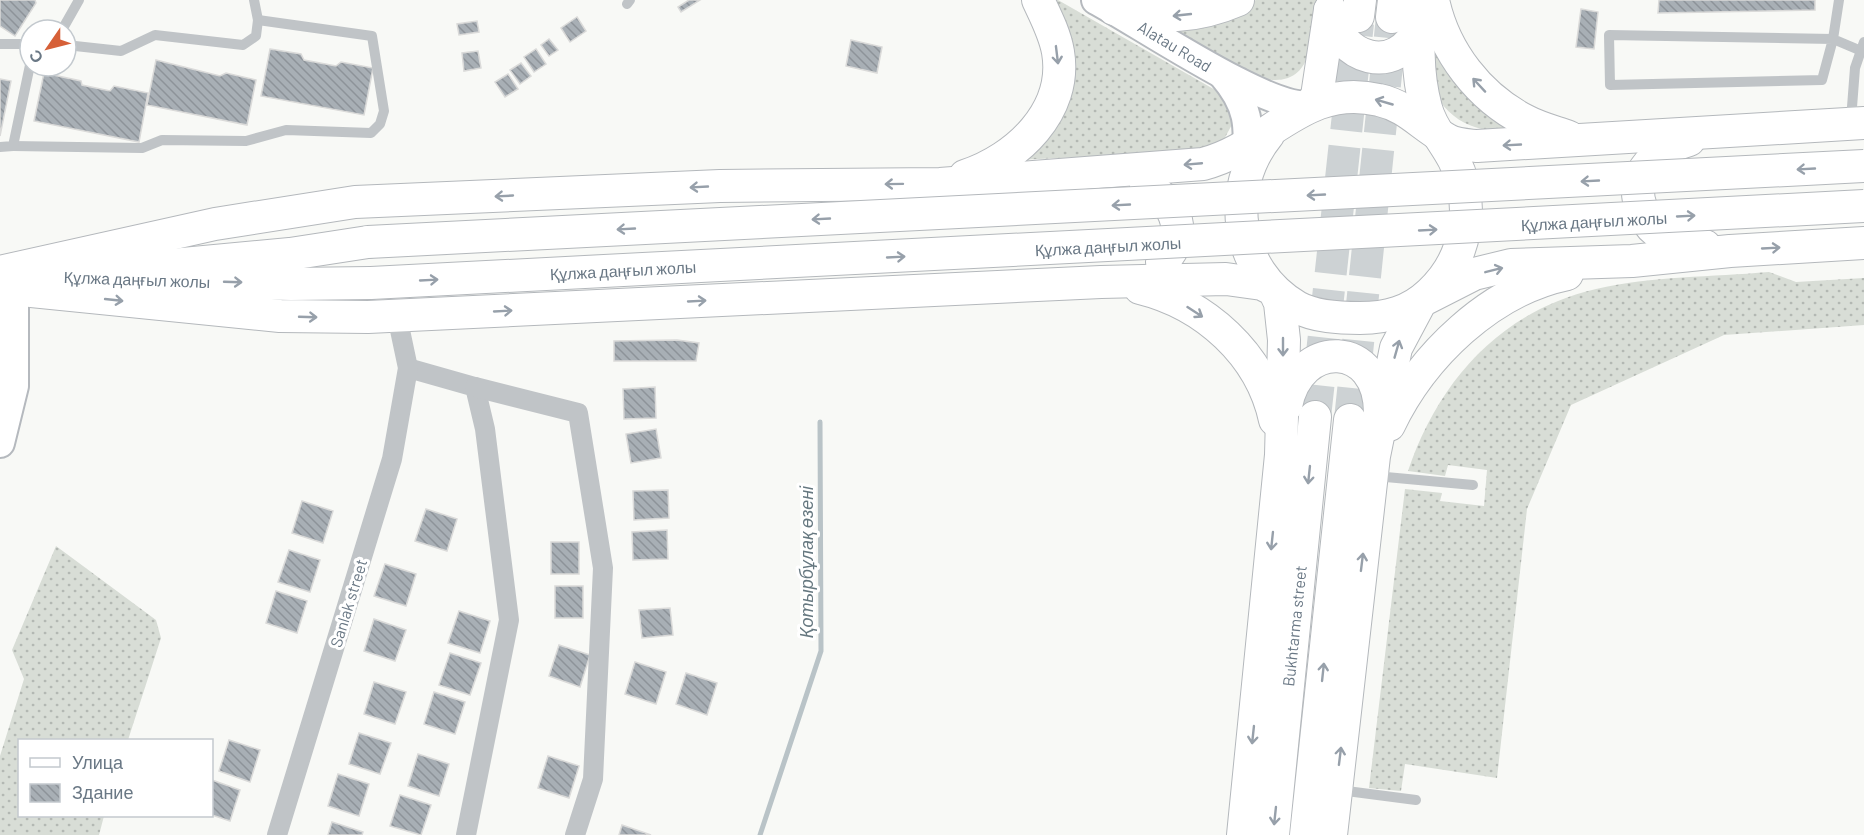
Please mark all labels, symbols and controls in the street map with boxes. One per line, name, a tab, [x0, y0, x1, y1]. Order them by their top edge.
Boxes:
one-way arrow	[1173, 10, 1192, 21]
street label: Alatau Road	[1135, 17, 1215, 75]
north arrow	[18, 18, 78, 78]
one-way arrow	[1052, 44, 1063, 64]
text: С	[24, 46, 46, 67]
one-way arrow	[1472, 78, 1486, 93]
one-way arrow	[1375, 95, 1394, 107]
one-way arrow	[1503, 140, 1523, 151]
one-way arrow	[1184, 159, 1203, 170]
one-way arrow	[1796, 164, 1816, 175]
one-way arrow	[1580, 175, 1600, 186]
one-way arrow	[884, 178, 904, 190]
one-way arrow	[689, 181, 709, 192]
one-way arrow	[494, 190, 514, 201]
one-way arrow	[1306, 190, 1326, 201]
one-way arrow	[1111, 199, 1131, 210]
street label: Құлжа даңғыл жолы	[1520, 208, 1668, 234]
one-way arrow	[1675, 210, 1695, 221]
one-way arrow	[812, 214, 832, 225]
one-way arrow	[617, 223, 637, 234]
one-way arrow	[1418, 224, 1438, 235]
street label: Құлжа даңғыл жолы	[1034, 233, 1182, 259]
one-way arrow	[1761, 243, 1781, 254]
one-way arrow	[886, 251, 906, 262]
street label: Құлжа даңғыл жолы	[549, 257, 697, 283]
one-way arrow	[1484, 263, 1503, 275]
street label: Құлжа даңғыл жолы	[63, 267, 211, 291]
one-way arrow	[419, 275, 438, 286]
one-way arrow	[222, 277, 242, 288]
one-way arrow	[103, 294, 123, 305]
one-way arrow	[687, 296, 707, 307]
one-way arrow	[492, 305, 512, 316]
one-way arrow	[1187, 306, 1203, 318]
one-way arrow	[297, 311, 317, 323]
one-way arrow	[1277, 336, 1289, 356]
one-way arrow	[1391, 340, 1403, 359]
one-way arrow	[1303, 465, 1314, 485]
water label: Қотырбұлақ өзені	[795, 485, 817, 638]
one-way arrow	[1266, 531, 1277, 551]
one-way arrow	[1357, 553, 1368, 573]
street label: Sanlak street	[326, 557, 370, 649]
street label: Bukhtarma street	[1278, 565, 1310, 687]
one-way arrow	[1318, 663, 1329, 683]
one-way arrow	[1247, 725, 1258, 745]
legend	[18, 739, 213, 817]
one-way arrow	[1335, 747, 1346, 766]
text: Улица	[72, 751, 124, 773]
text: Здание	[72, 781, 133, 803]
one-way arrow	[1269, 805, 1280, 825]

